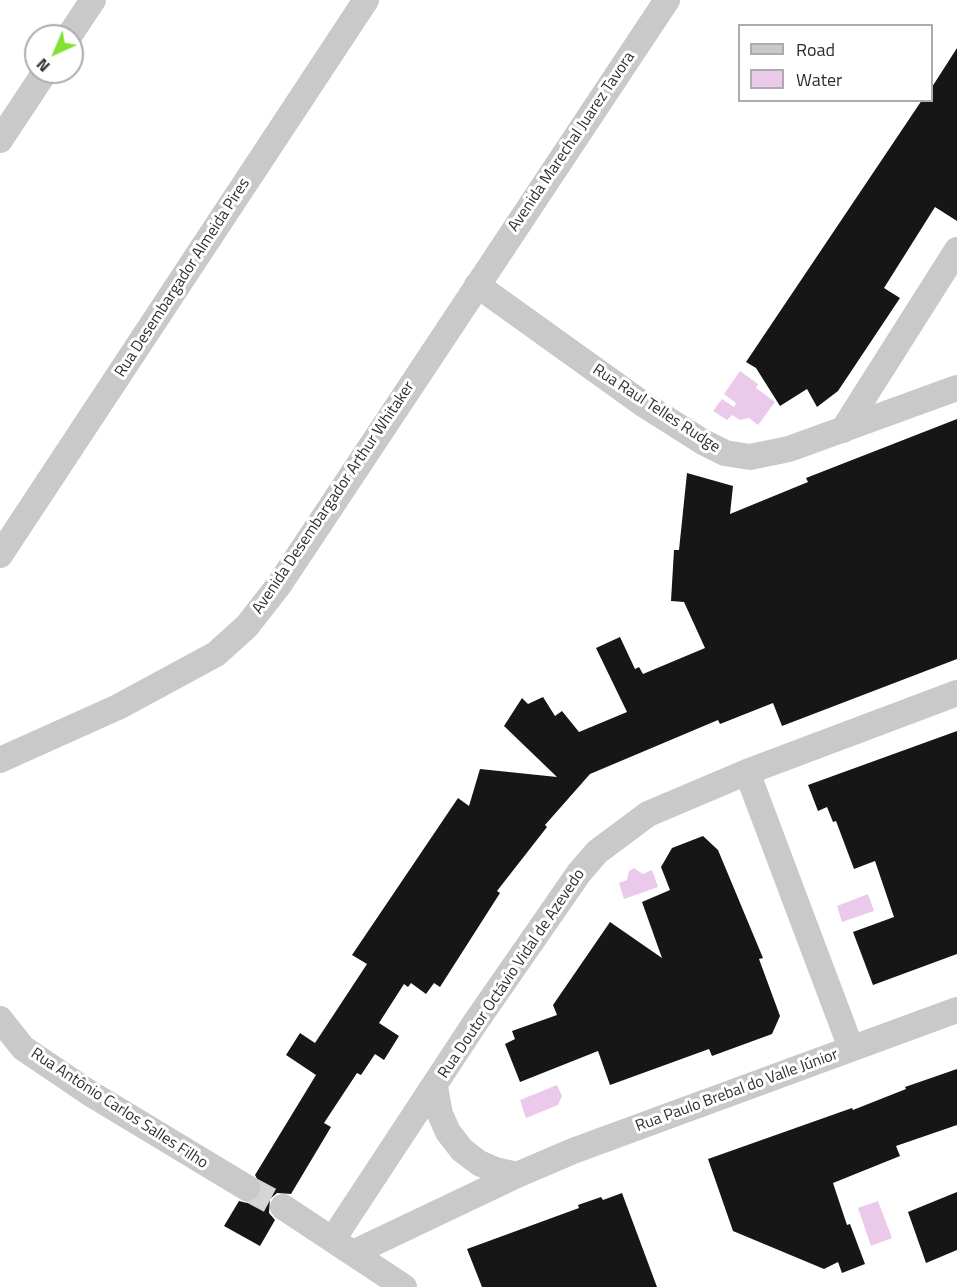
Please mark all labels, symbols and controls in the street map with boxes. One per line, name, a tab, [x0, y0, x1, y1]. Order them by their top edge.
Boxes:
north arrow	[24, 24, 84, 84]
legend	[738, 24, 933, 102]
text: Road	[796, 36, 835, 63]
street label: Avenida Marechal Juarez Tavora	[505, 49, 639, 235]
text: N	[31, 53, 55, 78]
text: Water	[796, 66, 842, 93]
street label: Rua Desembargador Almeida Pires	[111, 175, 255, 381]
street label: Rua Raul Telles Rudge	[589, 361, 723, 457]
street label: Avenida Desembargador Arthur Whitaker	[249, 378, 419, 618]
street label: Rua Doutor Octávio Vidal de Azevedo	[435, 866, 589, 1082]
street label: Rua Antônio Carlos Salles Filho	[27, 1045, 211, 1173]
street label: Rua Paulo Brebal do Valle Júnior	[633, 1045, 841, 1137]

